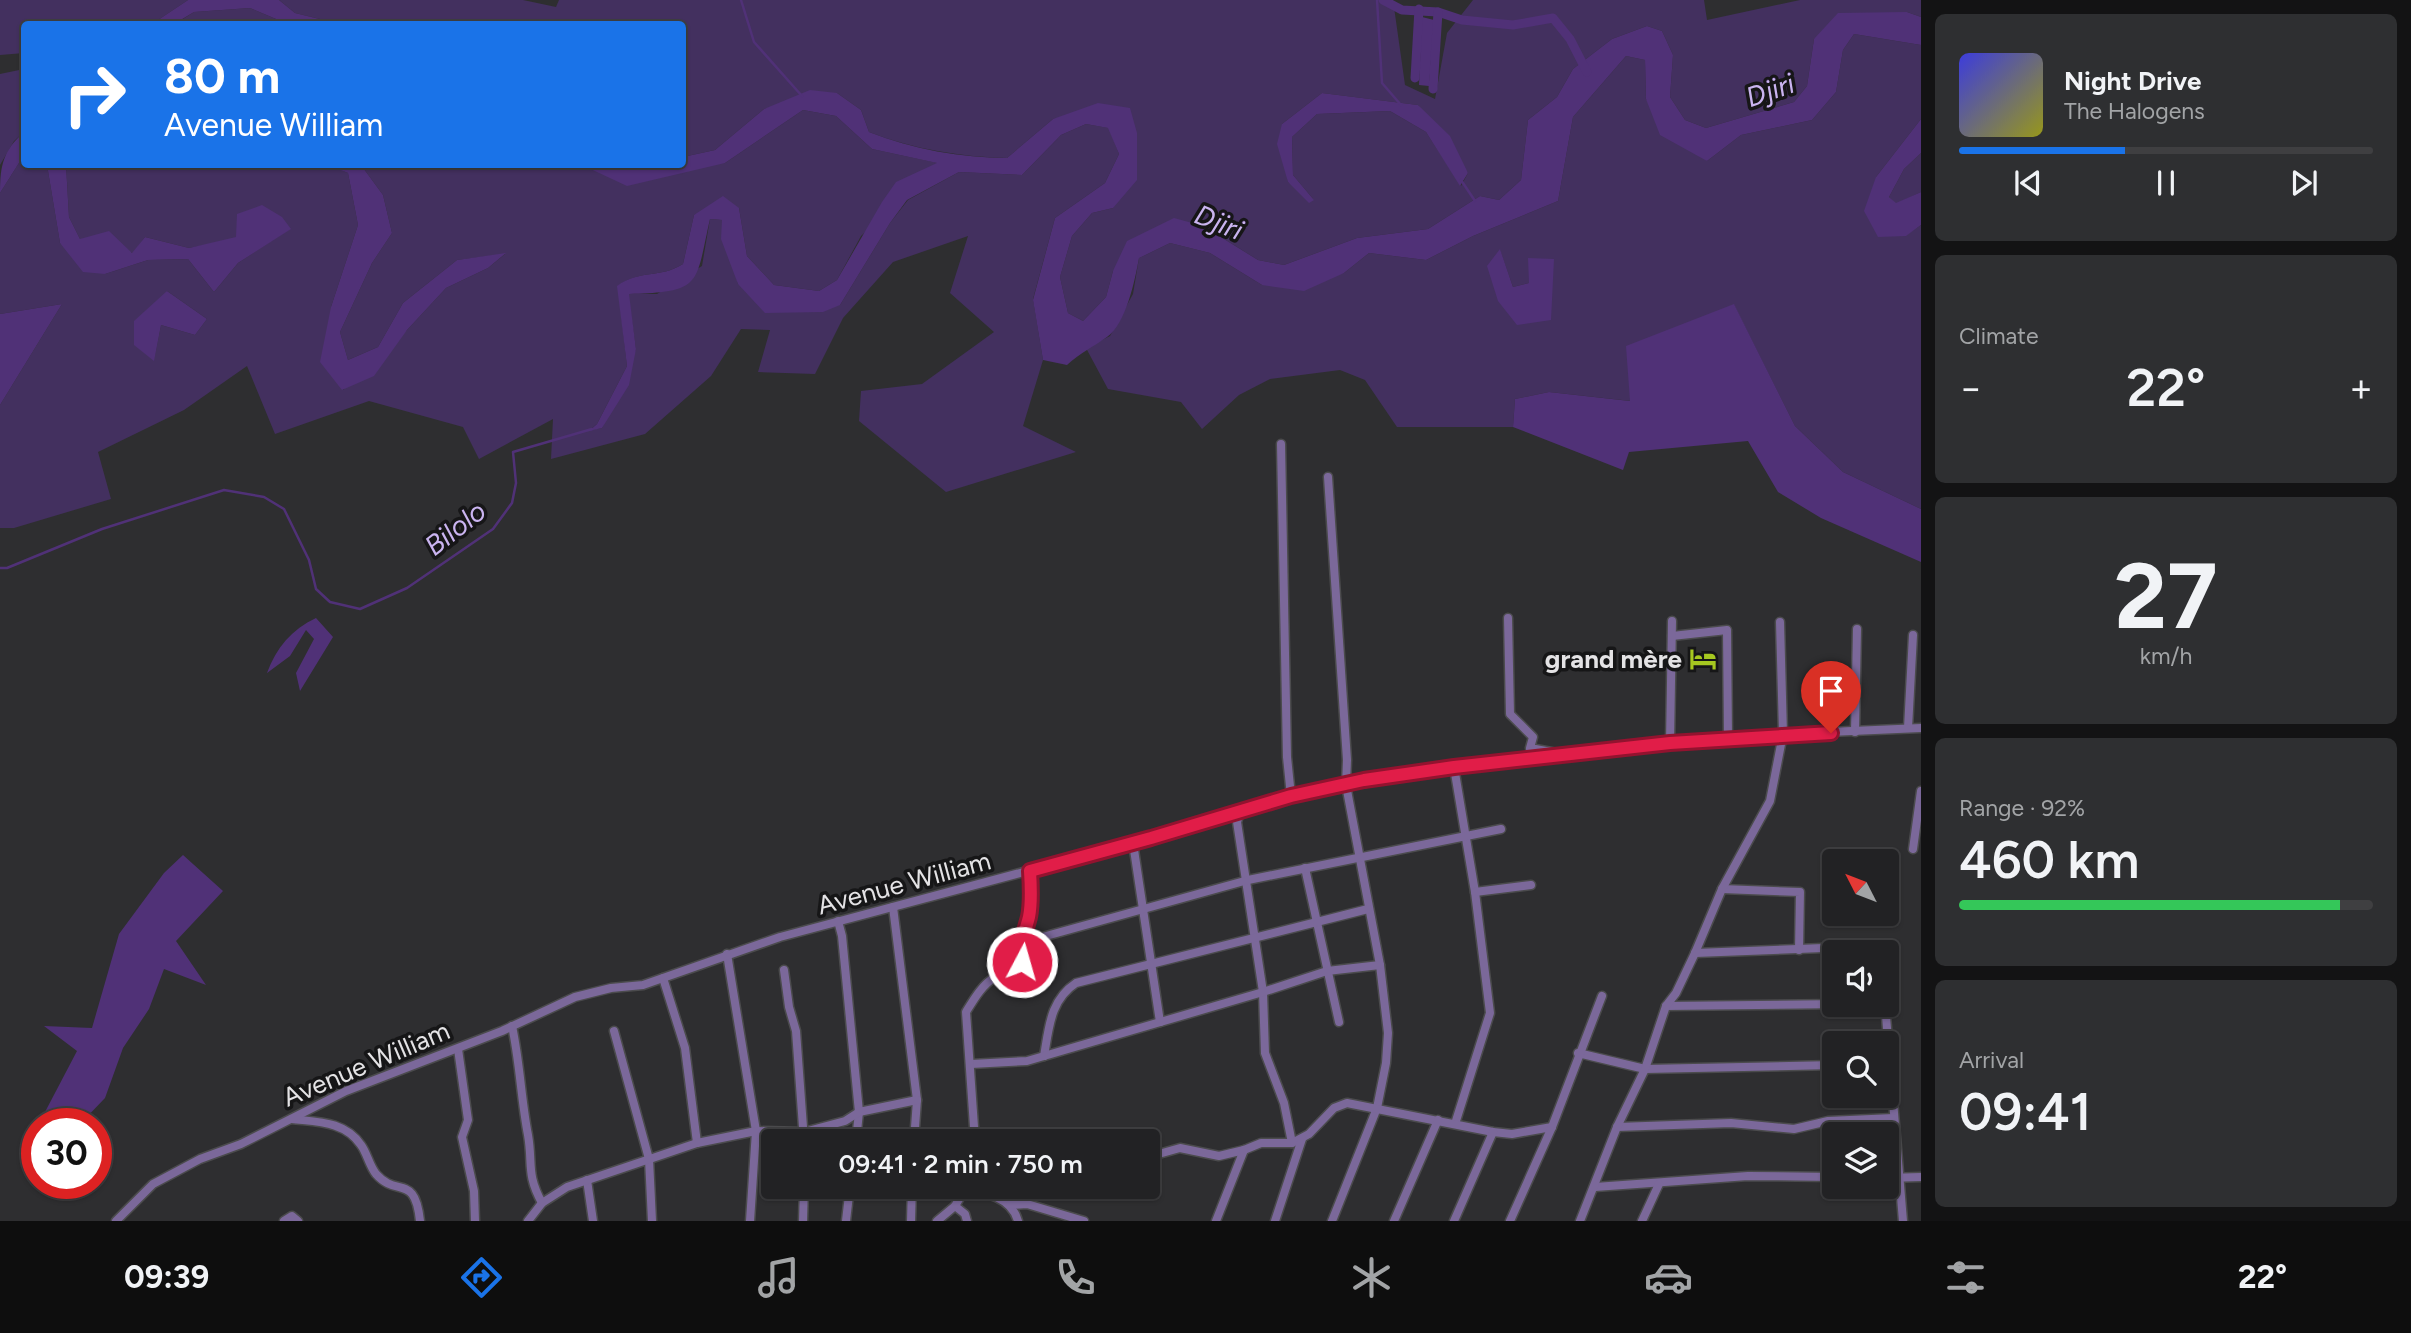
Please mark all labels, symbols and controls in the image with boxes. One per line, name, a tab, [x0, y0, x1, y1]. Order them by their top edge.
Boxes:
text: 80 m	[164, 46, 280, 105]
icon: right	[49, 49, 140, 140]
text: Night Drive	[2064, 65, 2201, 97]
water label: Djiri	[1741, 66, 1799, 114]
text: The Halogens	[2064, 97, 2205, 125]
text: Avenue William	[164, 106, 383, 144]
icon: previous	[2009, 164, 2047, 202]
icon: pause	[2147, 164, 2185, 202]
icon: next	[2285, 164, 2323, 202]
water label: Djiri	[1190, 197, 1249, 247]
text: Climate	[1959, 322, 2038, 350]
text: 22°	[2127, 357, 2205, 419]
text: −	[1959, 365, 1983, 411]
text: +	[2349, 365, 2373, 411]
water label: Bilolo	[418, 493, 492, 563]
text: 27	[2114, 542, 2218, 651]
text: km/h	[2140, 642, 2192, 670]
place label: grand mère	[1545, 643, 1682, 675]
hotel icon: grand mère	[1688, 644, 1718, 674]
pin	[1801, 661, 1861, 733]
icon: arrive	[1812, 672, 1850, 710]
text: Range · 92%	[1959, 794, 2085, 822]
text: 460 km	[1959, 829, 2139, 891]
street label: Avenue William	[814, 844, 994, 922]
north arrow	[1822, 849, 1899, 926]
map controls	[1822, 849, 1899, 1199]
position arrow	[985, 925, 1059, 999]
button: sound	[1822, 940, 1899, 1017]
street label: Avenue William	[278, 1014, 454, 1114]
button: search	[1822, 1031, 1899, 1108]
text: Arrival	[1959, 1046, 2024, 1074]
text: 09:41	[1959, 1081, 2092, 1143]
speed limit sign: 30	[21, 1108, 112, 1199]
button: layers	[1822, 1122, 1899, 1199]
text: 09:41 · 2 min · 750 m	[838, 1148, 1083, 1180]
icon: directions	[457, 1253, 506, 1302]
icon: music	[754, 1253, 803, 1302]
icon: phone	[1051, 1253, 1100, 1302]
icon: climate	[1347, 1253, 1396, 1302]
icon: car	[1644, 1253, 1693, 1302]
icon: filters	[1941, 1253, 1990, 1302]
text: 09:39	[124, 1258, 209, 1296]
text: 22°	[2238, 1258, 2287, 1296]

